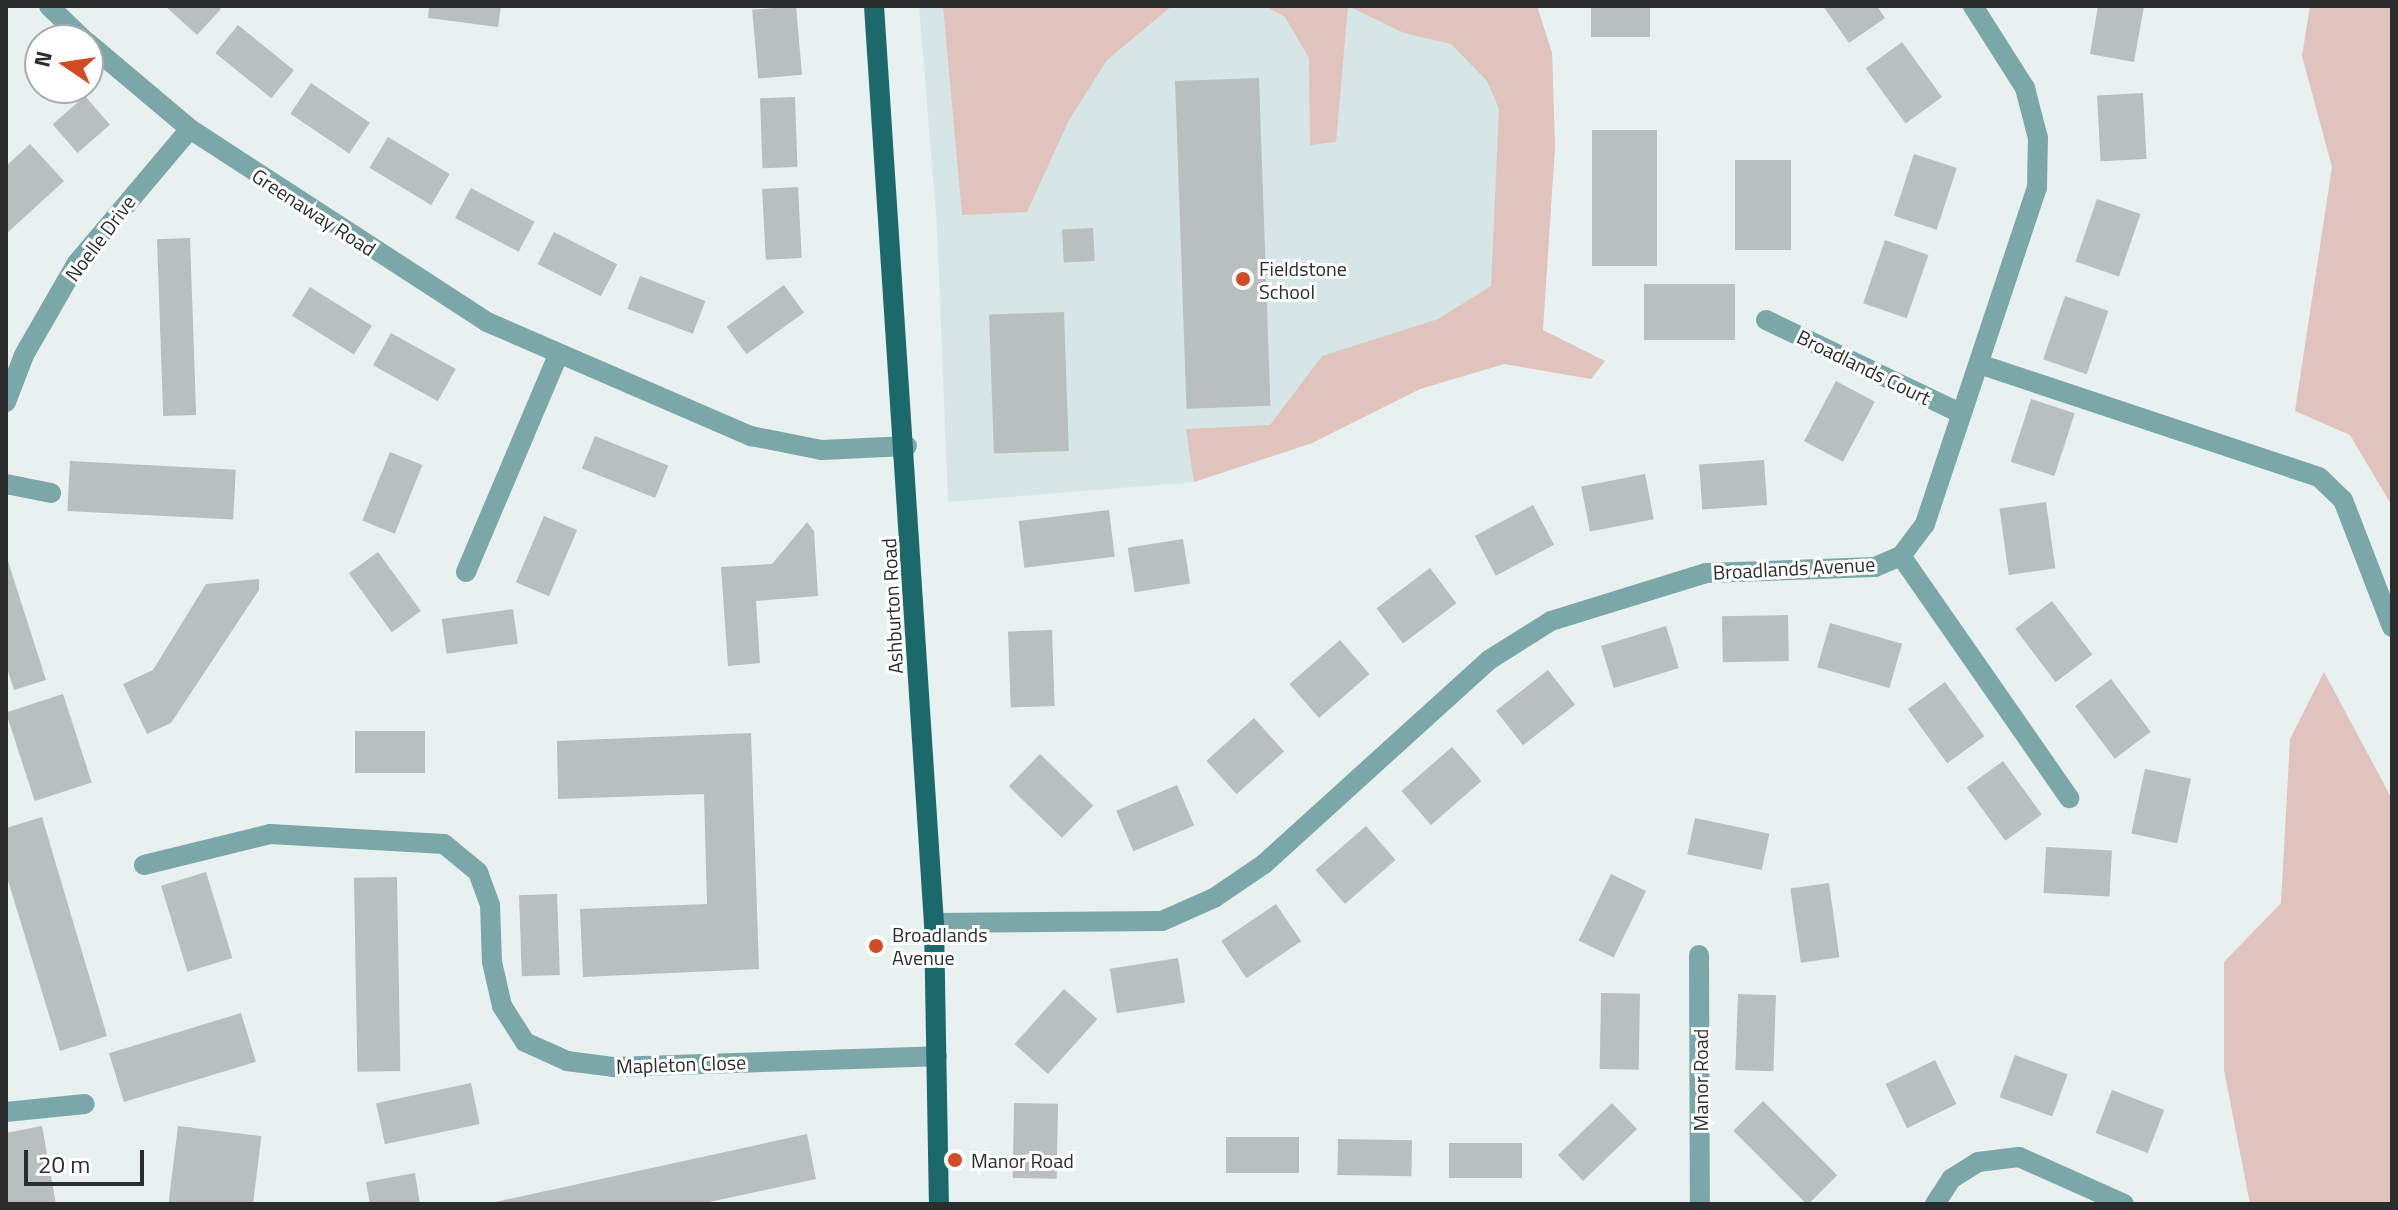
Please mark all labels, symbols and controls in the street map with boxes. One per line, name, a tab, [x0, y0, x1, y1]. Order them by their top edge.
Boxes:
north arrow	[24, 24, 104, 104]
text: N	[24, 48, 61, 70]
street label: Greenaway Road	[248, 163, 380, 261]
street label: Noelle Drive	[60, 190, 140, 286]
place label: Fieldstone School	[1259, 256, 1347, 303]
marker: Fieldstone School	[1234, 270, 1252, 288]
street label: Broadlands Court	[1793, 324, 1935, 410]
street label: Ashburton Road	[876, 537, 908, 675]
street label: Broadlands Avenue	[1712, 552, 1876, 584]
place label: Broadlands Avenue	[892, 922, 987, 969]
marker: Broadlands Avenue	[867, 937, 885, 955]
street label: Manor Road	[1688, 1029, 1712, 1131]
street label: Mapleton Close	[616, 1050, 746, 1078]
scale bar	[28, 1134, 148, 1184]
text: 20 m	[38, 1146, 90, 1182]
place label: Manor Road	[971, 1148, 1074, 1172]
marker: Manor Road	[946, 1151, 964, 1169]

